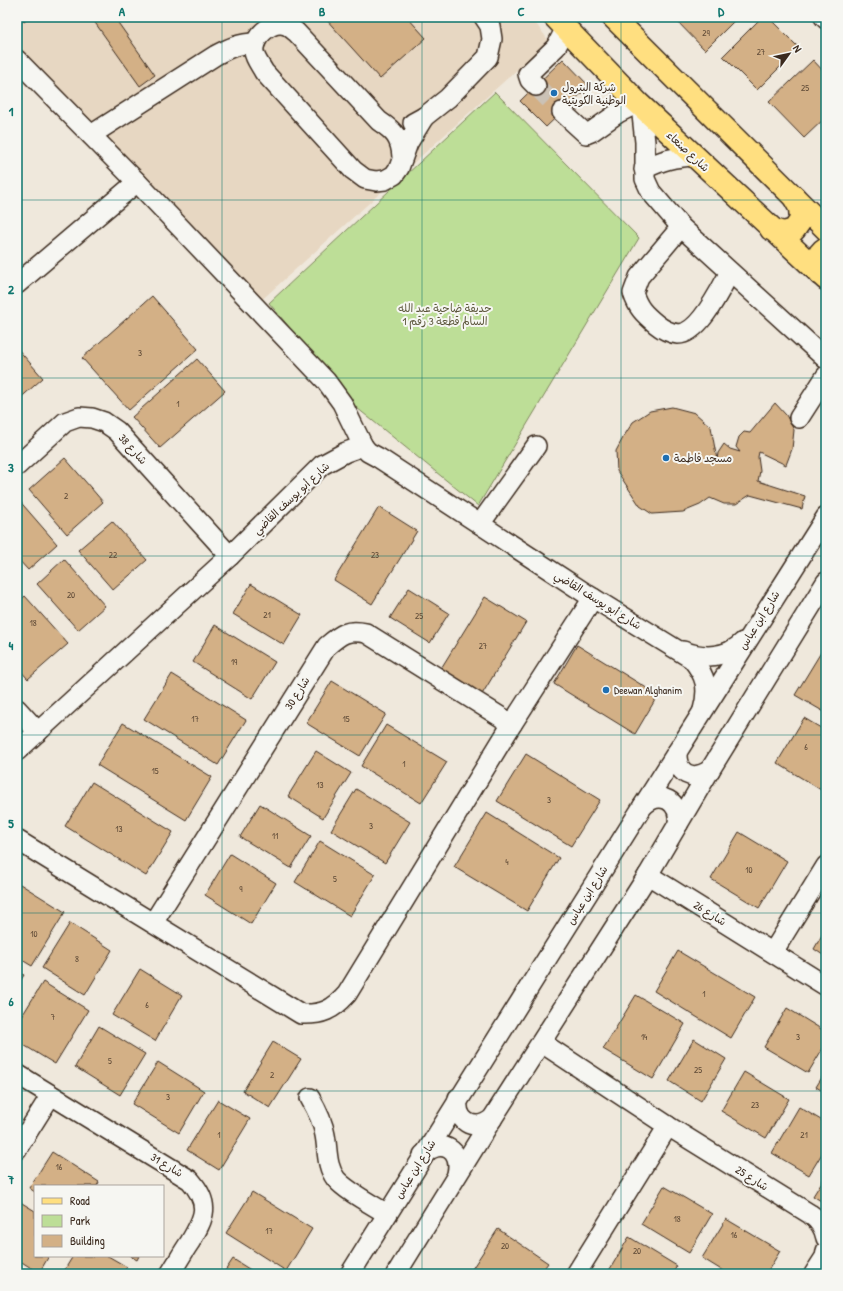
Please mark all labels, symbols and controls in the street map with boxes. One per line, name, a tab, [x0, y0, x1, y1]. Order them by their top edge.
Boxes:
text: A	[119, 2, 126, 20]
text: B	[319, 2, 326, 20]
text: C	[517, 2, 525, 20]
text: D	[718, 2, 725, 20]
house number: 29	[702, 27, 710, 39]
north arrow	[769, 34, 809, 74]
text: N	[790, 42, 805, 55]
house number: 27	[757, 46, 766, 58]
place label: شركة البترول الوطنية الكويتية	[562, 80, 626, 108]
house number: 25	[801, 82, 809, 94]
marker: شركة البترول الوطنية الكويتية	[549, 88, 559, 98]
text: 1	[9, 102, 14, 120]
street label: شارع صنعاء	[662, 128, 712, 176]
text: 2	[8, 280, 15, 298]
park label: حديقة ضاحية عبد الله السالم قطعة 3 رقم 1	[398, 301, 492, 330]
house number: 3	[138, 347, 142, 359]
house number: 1	[176, 398, 180, 410]
street label: شارع 38	[114, 431, 150, 468]
place label: مسجد فاطمة	[674, 451, 732, 465]
marker: مسجد فاطمة	[661, 453, 671, 463]
text: 3	[8, 458, 14, 476]
street label: شارع أبو يوسف القاضي	[250, 459, 335, 540]
house number: 2	[64, 490, 69, 502]
house number: 22	[109, 549, 118, 561]
house number: 23	[371, 549, 379, 561]
street label: شارع أبو يوسف القاضي	[550, 568, 644, 636]
street label: شارع ابن عباس	[735, 588, 784, 653]
house number: 20	[67, 589, 75, 601]
house number: 21	[263, 609, 271, 621]
house number: 25	[415, 610, 423, 622]
house number: 18	[29, 617, 37, 629]
text: 4	[9, 636, 14, 654]
house number: 27	[479, 640, 488, 652]
house number: 19	[231, 656, 238, 668]
street label: شارع 30	[281, 674, 314, 713]
place label: Deewan Alghanim	[614, 683, 682, 697]
marker: Deewan Alghanim	[601, 685, 611, 695]
house number: 17	[191, 713, 199, 725]
house number: 15	[342, 713, 350, 725]
house number: 6	[804, 741, 808, 753]
house number: 1	[402, 758, 406, 770]
house number: 15	[151, 765, 159, 777]
house number: 13	[316, 779, 324, 791]
house number: 3	[547, 794, 551, 806]
text: 5	[8, 814, 14, 832]
house number: 3	[369, 820, 373, 832]
house number: 13	[115, 823, 123, 835]
house number: 11	[272, 830, 278, 842]
house number: 4	[505, 856, 509, 868]
street label: شارع ابن عباس	[563, 863, 612, 928]
house number: 10	[745, 864, 753, 876]
house number: 5	[333, 873, 337, 885]
house number: 9	[239, 883, 243, 895]
street label: شارع 26	[690, 898, 729, 930]
house number: 10	[30, 928, 38, 940]
house number: 8	[75, 953, 79, 965]
house number: 1	[702, 988, 706, 1000]
text: 6	[8, 992, 14, 1010]
house number: 6	[145, 999, 149, 1011]
house number: 7	[51, 1011, 56, 1023]
house number: 14	[641, 1031, 648, 1043]
house number: 3	[796, 1031, 800, 1043]
house number: 5	[108, 1055, 112, 1067]
house number: 25	[694, 1064, 702, 1076]
house number: 2	[270, 1069, 275, 1081]
house number: 3	[166, 1091, 170, 1103]
house number: 23	[751, 1099, 759, 1111]
house number: 1	[217, 1129, 221, 1141]
house number: 21	[800, 1129, 808, 1141]
street label: شارع ابن عباس	[391, 1137, 440, 1202]
street label: شارع 31	[147, 1150, 186, 1182]
house number: 16	[56, 1161, 63, 1173]
street label: شارع 25	[732, 1162, 771, 1195]
text: 7	[7, 1170, 15, 1188]
legend	[34, 1185, 164, 1257]
text: Road	[70, 1192, 90, 1209]
text: Park	[70, 1212, 90, 1229]
house number: 18	[673, 1213, 681, 1225]
house number: 17	[265, 1225, 273, 1237]
house number: 16	[731, 1229, 738, 1241]
text: Building	[70, 1232, 105, 1249]
house number: 20	[501, 1240, 509, 1252]
house number: 20	[633, 1245, 641, 1257]

